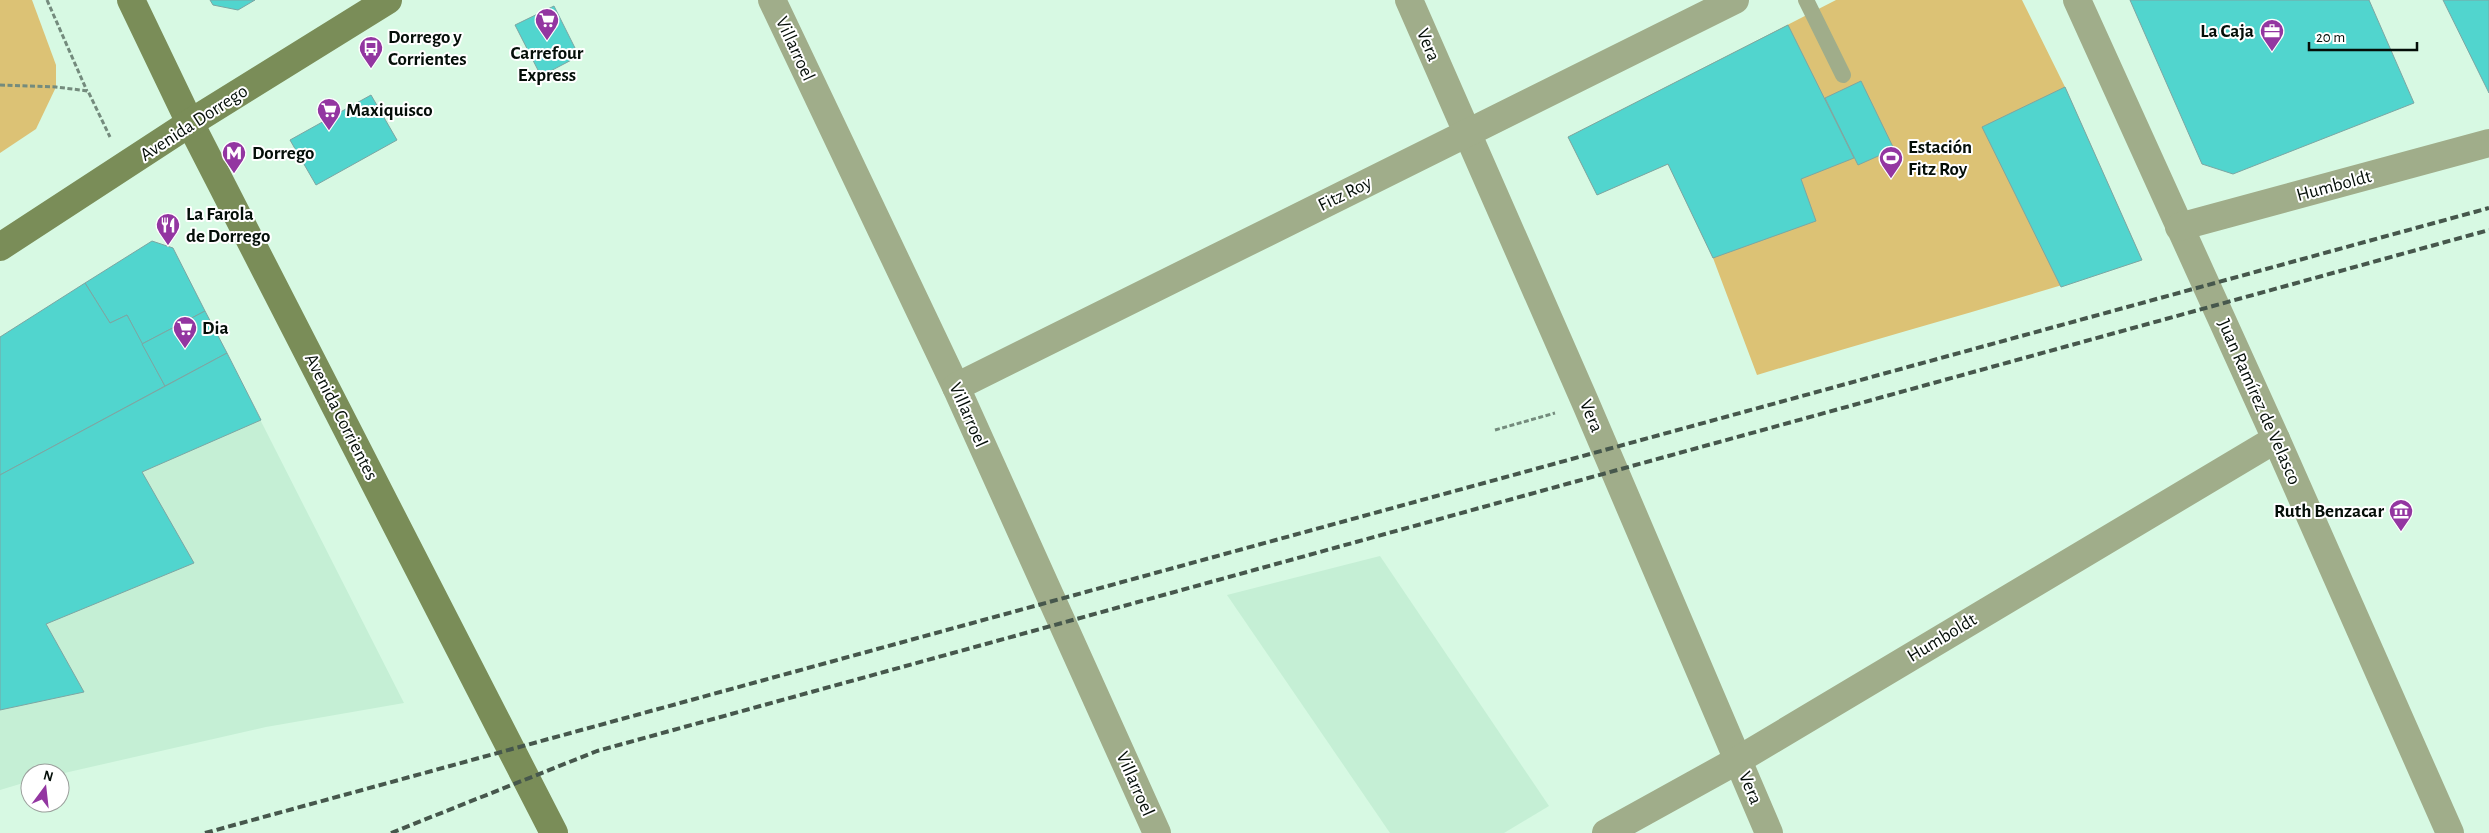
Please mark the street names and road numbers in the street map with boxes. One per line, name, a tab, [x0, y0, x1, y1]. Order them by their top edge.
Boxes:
street label: Villarroel	[772, 14, 818, 84]
street label: Vera	[1413, 26, 1443, 64]
street label: Avenida Dorrego	[137, 81, 251, 165]
street label: Humboldt	[2294, 167, 2374, 205]
street label: Fitz Roy	[1315, 173, 1375, 215]
street label: Juan Ramírez de Velasco	[2214, 316, 2304, 488]
street label: Avenida Corrientes	[301, 351, 381, 483]
street label: Villarroel	[945, 380, 991, 450]
street label: Vera	[1576, 397, 1606, 435]
street label: Humboldt	[1904, 610, 1980, 666]
street label: Villarroel	[1112, 749, 1158, 819]
street label: Vera	[1735, 769, 1765, 807]

